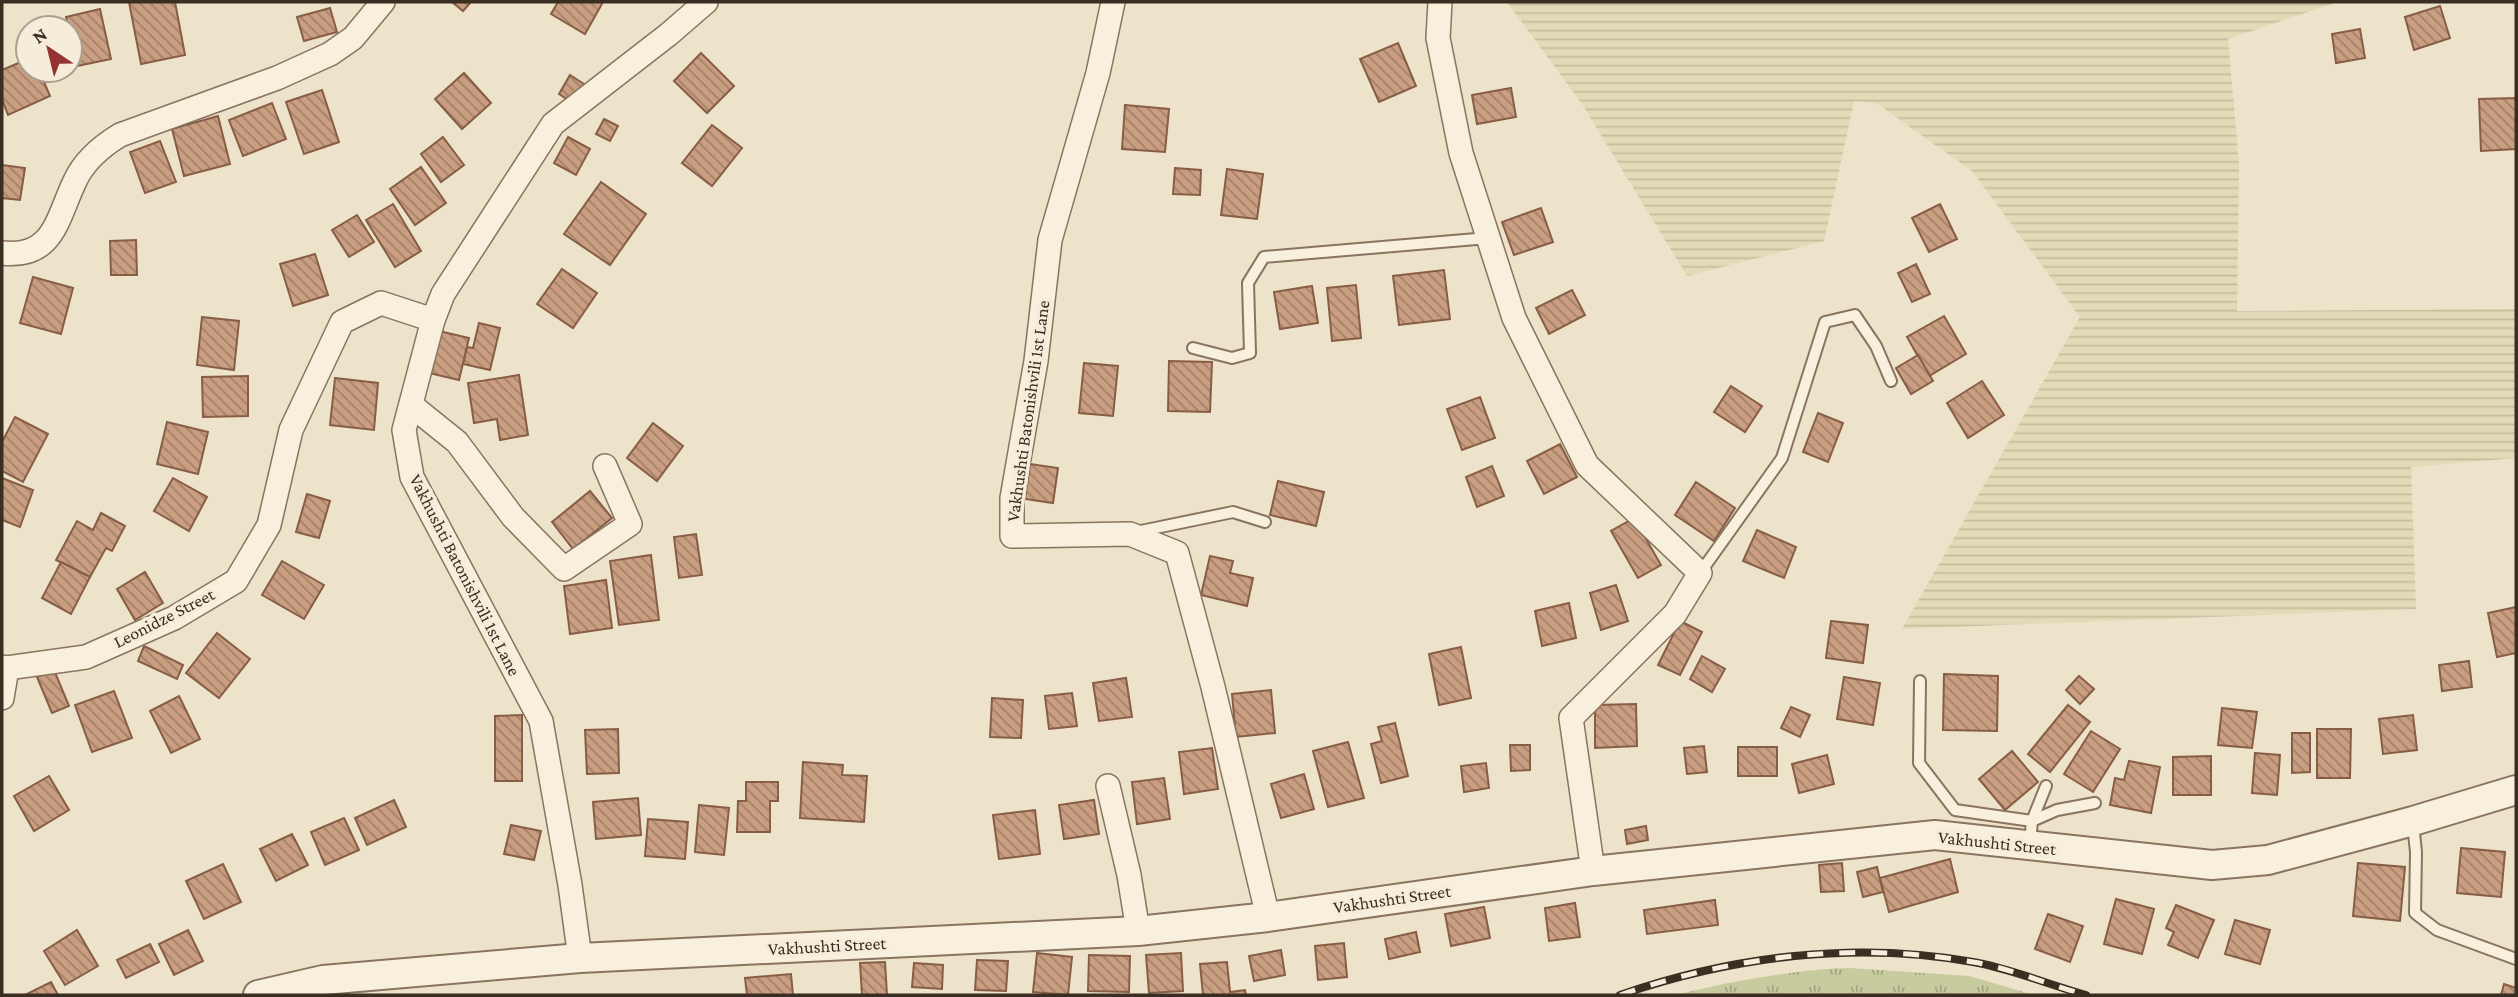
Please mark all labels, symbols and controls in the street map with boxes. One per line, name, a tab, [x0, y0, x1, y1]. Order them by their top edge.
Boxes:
north arrow	[14, 14, 84, 84]
text: N	[28, 23, 51, 48]
street label: Vakhushti Batonishvili 1st Lane	[1003, 299, 1053, 523]
street label: Vakhushti Batonishvili 1st Lane	[405, 471, 525, 679]
street label: Leonidze Street	[110, 583, 219, 652]
street label: Vakhushti Street	[1937, 827, 2058, 859]
street label: Vakhushti Street	[1332, 881, 1453, 917]
street label: Vakhushti Street	[767, 933, 888, 959]

